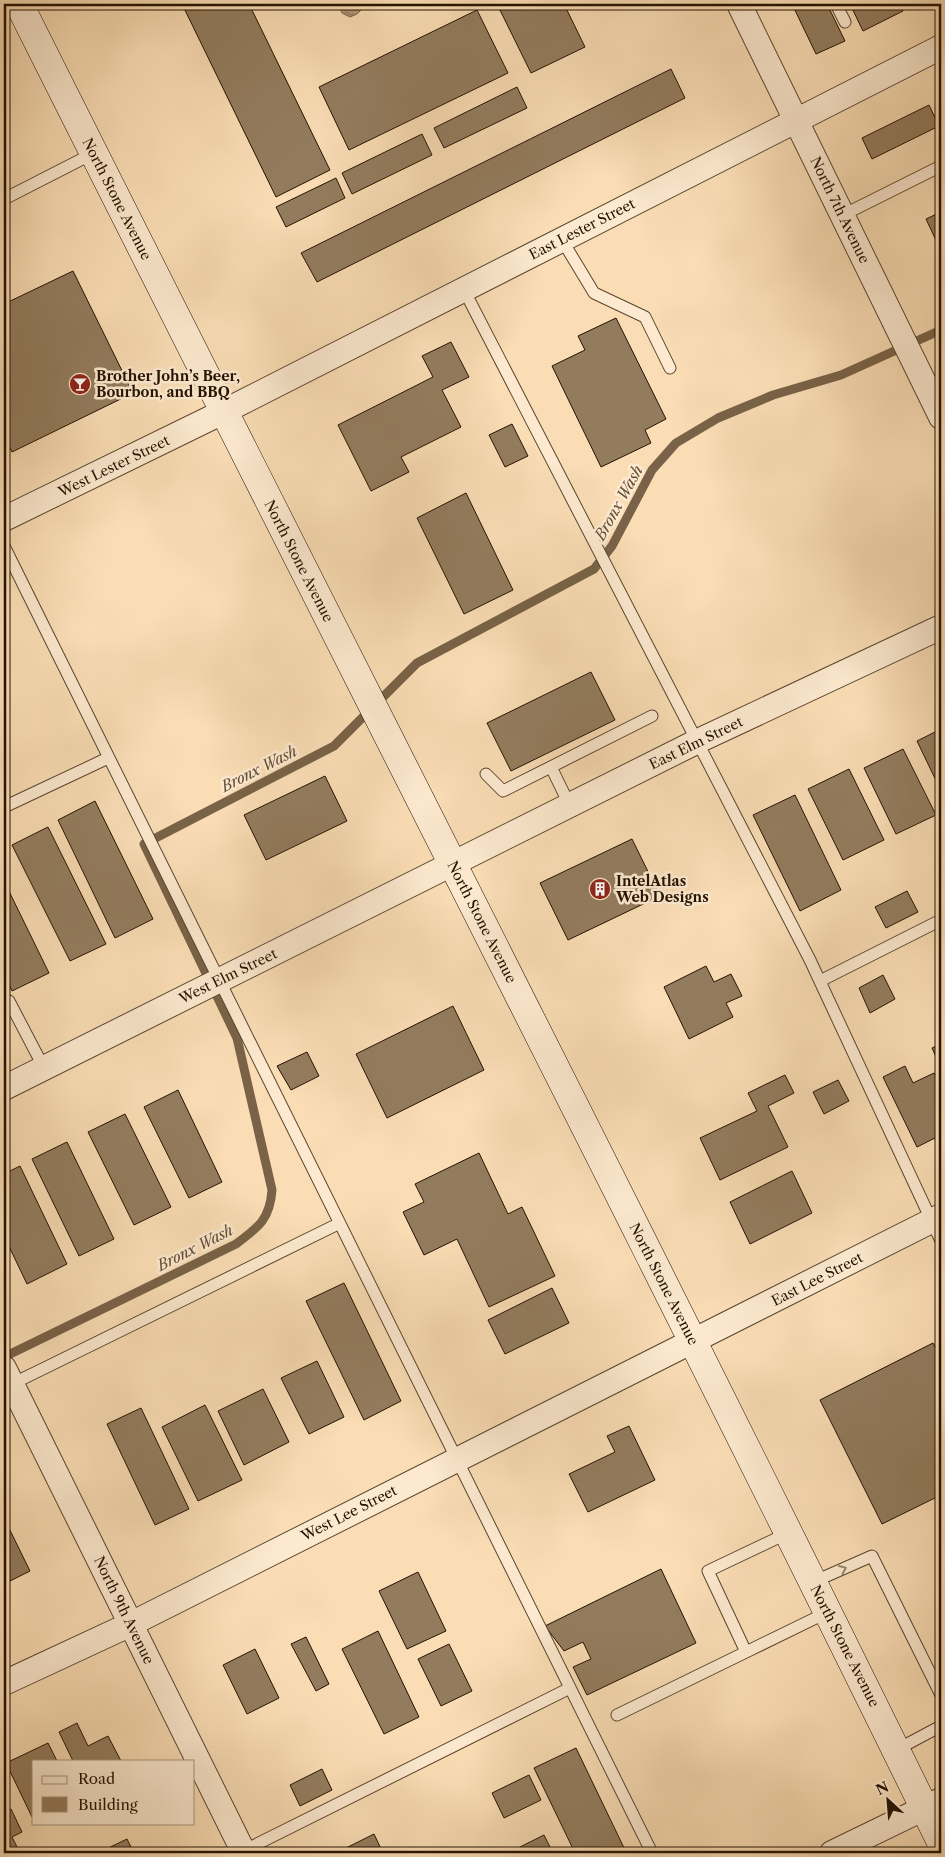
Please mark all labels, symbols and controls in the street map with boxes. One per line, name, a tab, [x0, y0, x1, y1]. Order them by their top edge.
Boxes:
street label: North Stone Avenue	[78, 135, 156, 263]
street label: North 7th Avenue	[806, 154, 874, 267]
street label: East Lester Street	[526, 194, 638, 263]
place label: Brother John’s Beer, Bourbon, and BBQ	[96, 367, 240, 401]
bar icon: Brother John’s Beer, Bourbon, and BBQ	[68, 372, 92, 396]
street label: West Lester Street	[55, 431, 173, 501]
water label: Bronx Wash	[590, 462, 647, 544]
street label: North Stone Avenue	[260, 497, 338, 625]
street label: East Elm Street	[646, 713, 746, 773]
water label: Bronx Wash	[217, 741, 300, 796]
street label: North Stone Avenue	[443, 858, 521, 986]
place label: IntelAtlas Web Designs	[615, 872, 709, 906]
building icon: IntelAtlas Web Designs	[588, 877, 612, 901]
street label: West Elm Street	[175, 944, 280, 1008]
water label: Bronx Wash	[153, 1220, 236, 1275]
street label: North Stone Avenue	[625, 1220, 703, 1348]
street label: East Lee Street	[768, 1248, 866, 1310]
street label: West Lee Street	[297, 1481, 400, 1545]
street label: North 9th Avenue	[90, 1553, 158, 1667]
one-way arrow	[838, 1565, 847, 1576]
street label: North Stone Avenue	[806, 1582, 884, 1710]
legend	[32, 1760, 195, 1824]
text: Road	[78, 1769, 115, 1788]
north arrow	[862, 1774, 912, 1824]
text: N	[873, 1778, 892, 1799]
text: Building	[78, 1795, 138, 1814]

